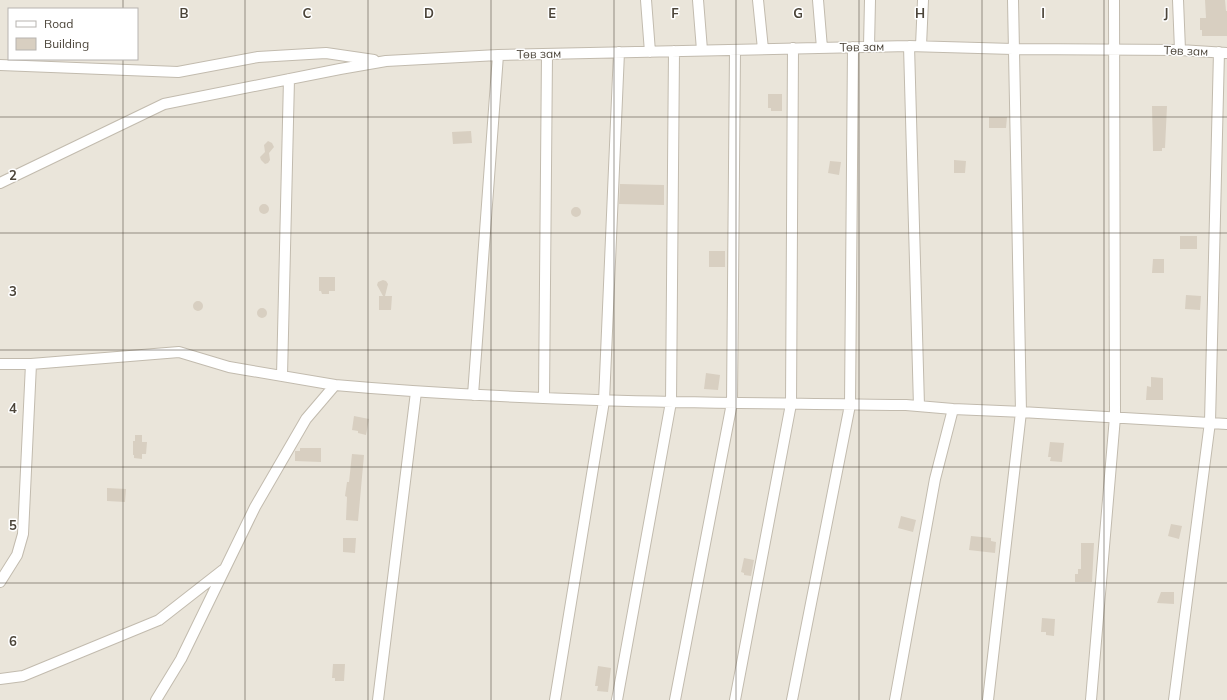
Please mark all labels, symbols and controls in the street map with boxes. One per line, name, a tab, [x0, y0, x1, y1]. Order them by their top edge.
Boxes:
text: B	[180, 5, 189, 21]
text: C	[303, 5, 312, 21]
text: D	[424, 5, 434, 21]
text: E	[548, 5, 556, 21]
text: F	[671, 5, 679, 21]
text: G	[793, 5, 803, 21]
text: H	[915, 5, 925, 21]
text: I	[1041, 5, 1045, 21]
text: J	[1164, 5, 1168, 21]
legend	[8, 8, 138, 60]
text: Road	[44, 16, 73, 31]
text: Building	[44, 36, 89, 51]
street label: Төв зам	[840, 39, 884, 54]
street label: Төв зам	[1163, 42, 1209, 59]
street label: Төв зам	[517, 46, 561, 61]
text: 2	[9, 167, 17, 183]
text: 3	[9, 283, 17, 299]
text: 4	[9, 400, 17, 416]
text: 5	[9, 517, 17, 533]
text: 6	[9, 633, 17, 649]

